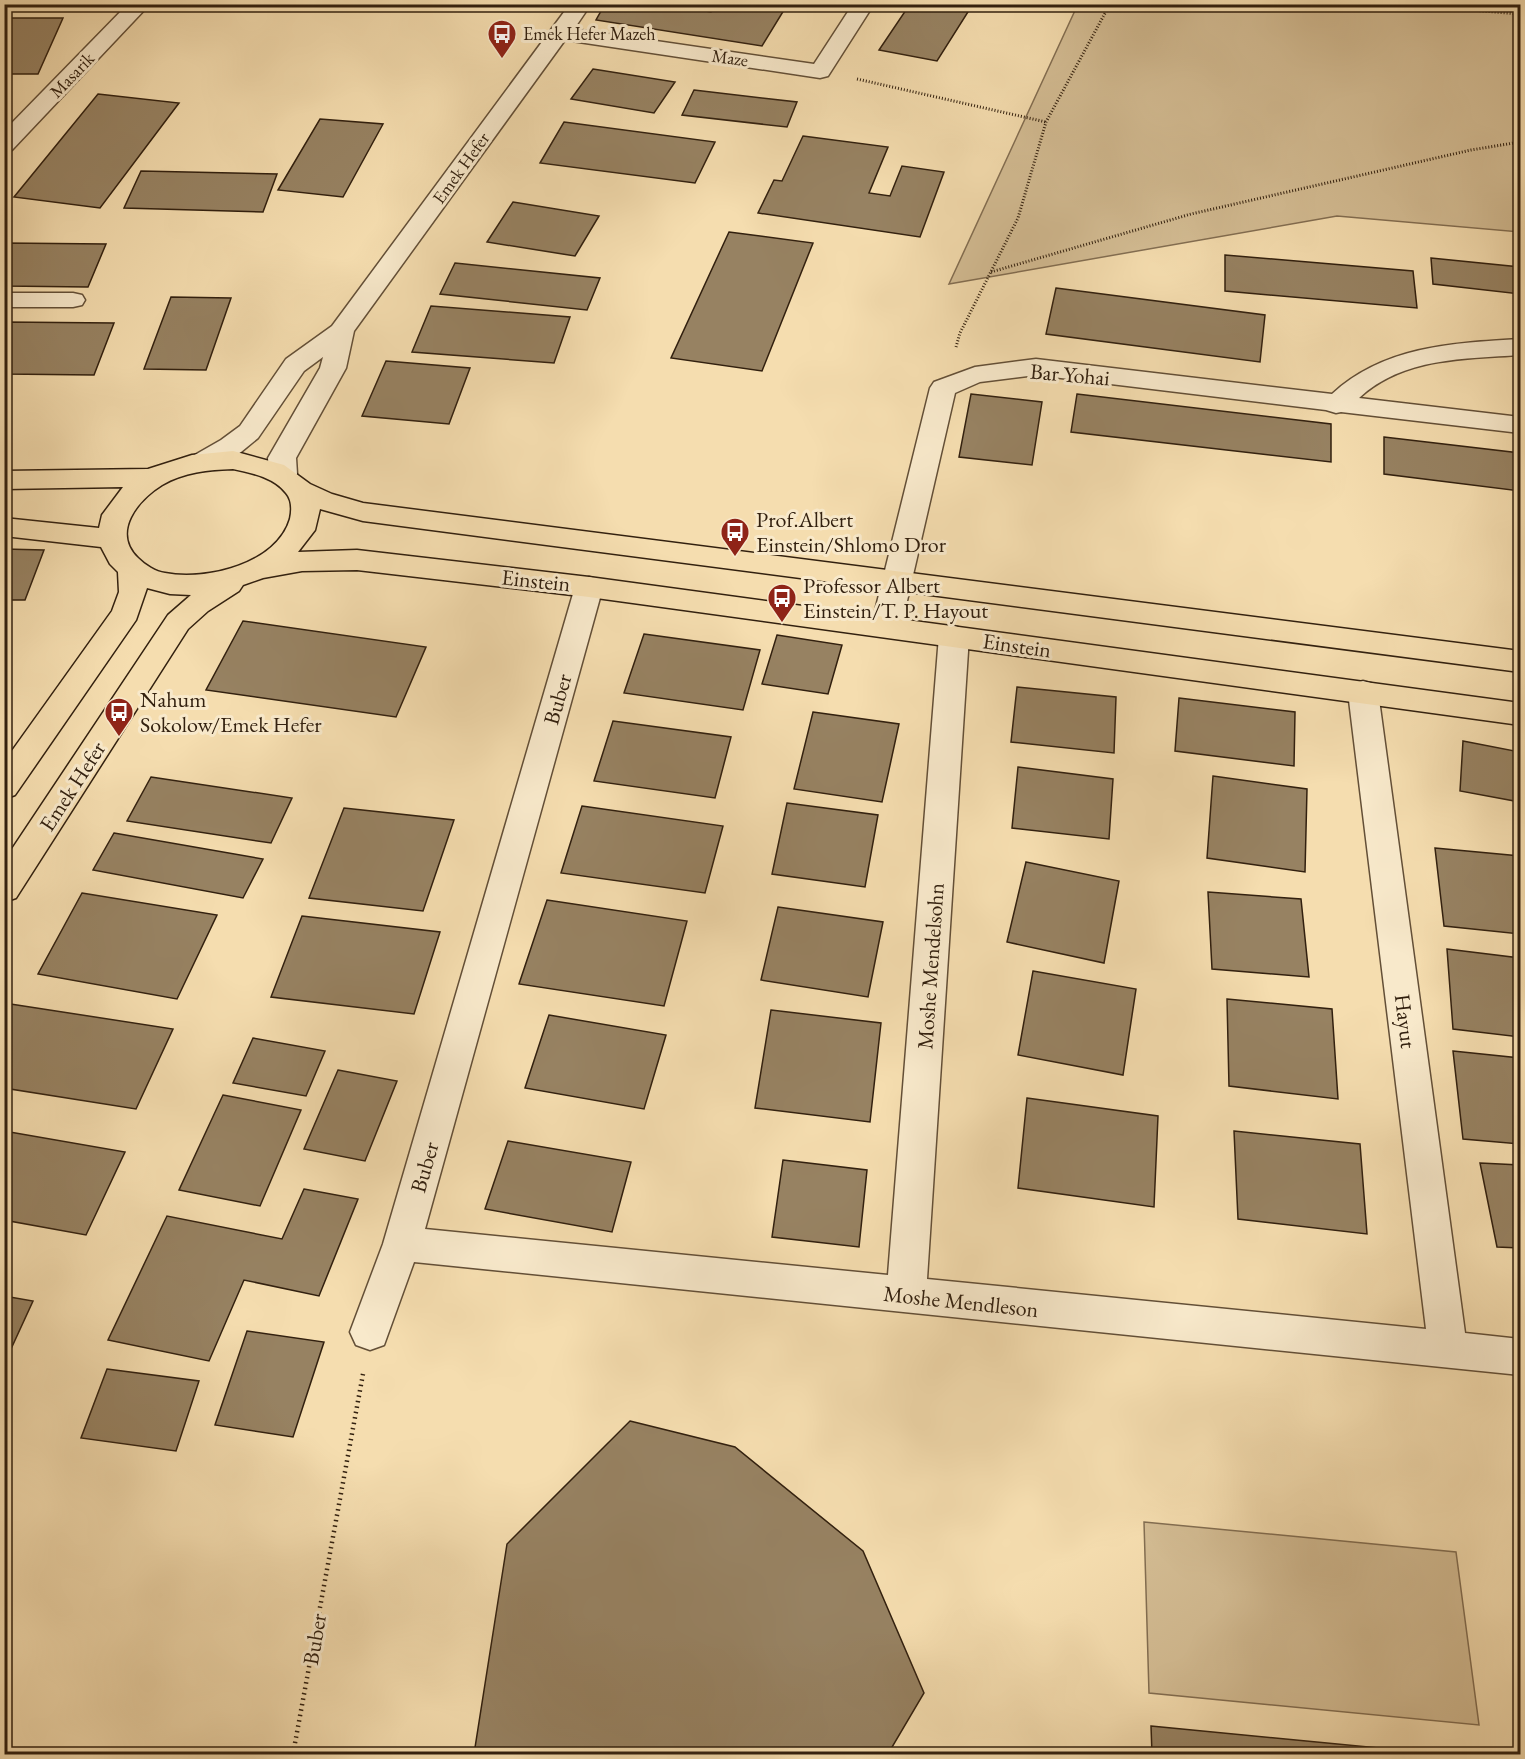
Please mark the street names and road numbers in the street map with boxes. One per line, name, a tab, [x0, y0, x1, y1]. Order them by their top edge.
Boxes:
street label: Maze	[710, 44, 750, 71]
street label: Masarik	[44, 47, 99, 102]
street label: Emek Hefer	[427, 127, 494, 208]
street label: Bar Yohai	[1029, 357, 1111, 392]
street label: Einstein	[500, 562, 572, 599]
street label: Einstein	[981, 626, 1053, 665]
street label: Buber	[536, 670, 579, 728]
street label: Emek Hefer	[33, 735, 113, 837]
street label: Moshe Mendelsohn	[910, 881, 951, 1050]
street label: Hayut	[1388, 992, 1423, 1050]
street label: Buber	[403, 1138, 446, 1196]
street label: Moshe Mendleson	[882, 1279, 1040, 1324]
street label: Buber	[296, 1610, 333, 1667]

